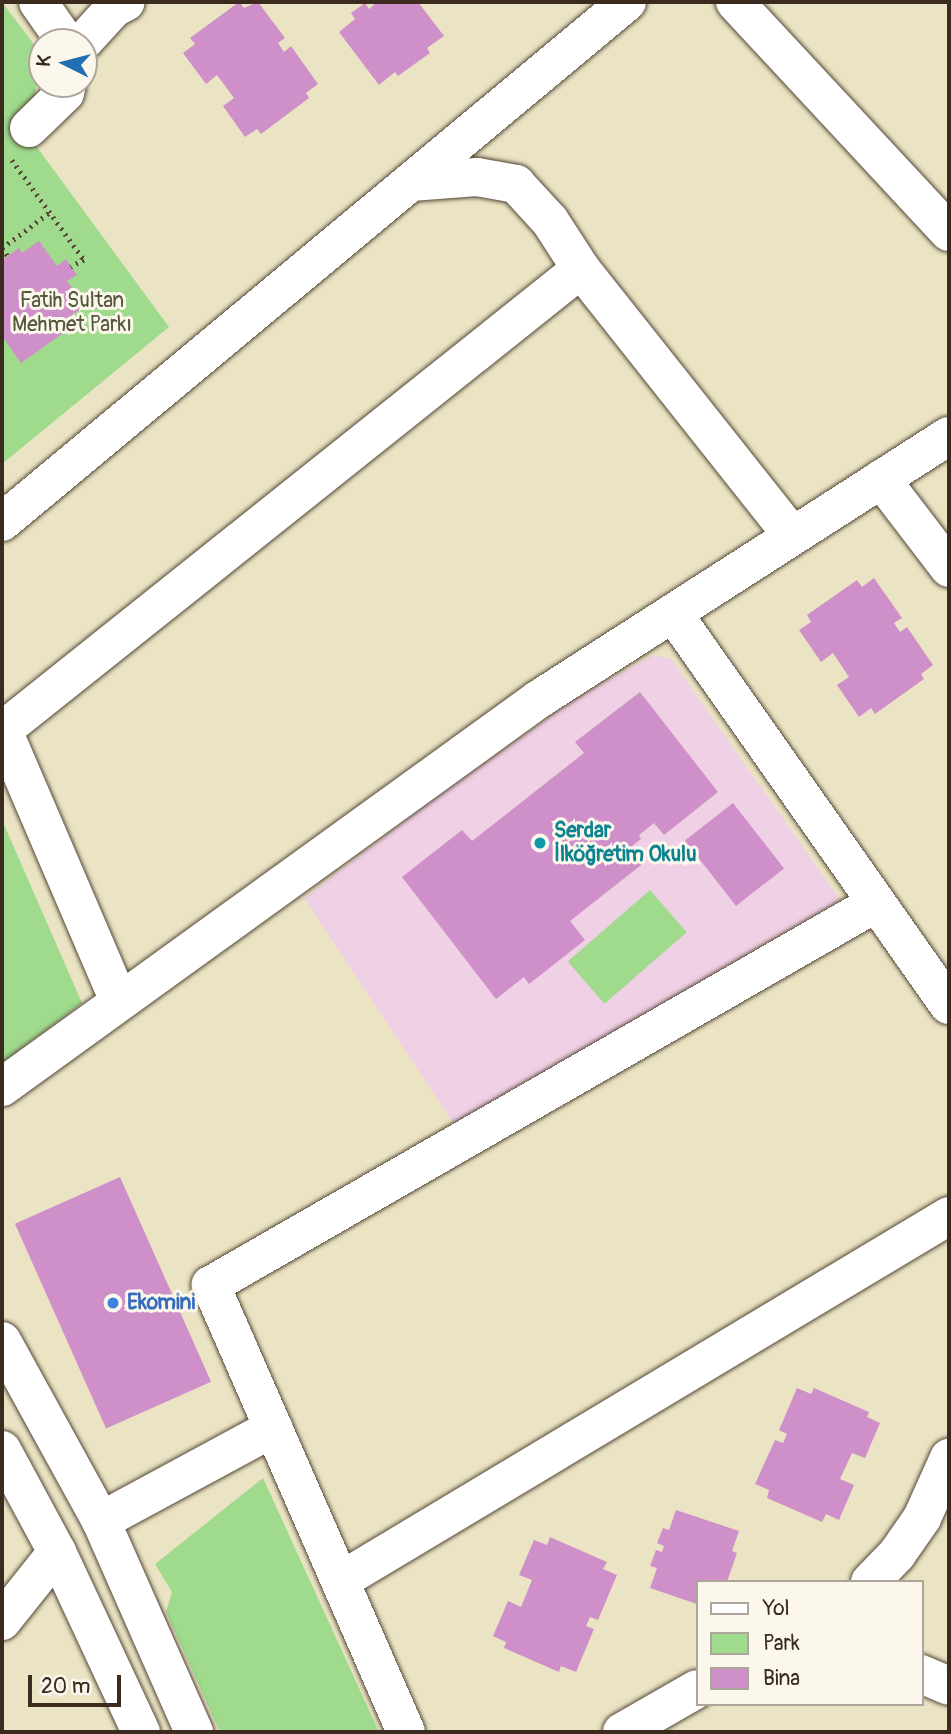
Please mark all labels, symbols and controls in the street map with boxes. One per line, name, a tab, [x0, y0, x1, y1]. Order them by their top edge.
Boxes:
north arrow	[28, 28, 98, 98]
text: K	[32, 54, 57, 68]
park label: Fatih Sultan Mehmet Parkı	[12, 288, 132, 338]
place label: Serdar İlköğretim Okulu	[554, 818, 697, 868]
marker: Serdar İlköğretim Okulu	[532, 835, 548, 851]
place label: Ekomini	[127, 1290, 195, 1316]
marker: Ekomini	[105, 1295, 121, 1311]
legend	[696, 1580, 923, 1706]
text: Yol	[763, 1595, 790, 1622]
text: Park	[763, 1630, 800, 1657]
scale bar	[32, 1660, 124, 1704]
text: Bina	[763, 1665, 800, 1692]
text: 20 m	[41, 1673, 90, 1700]

